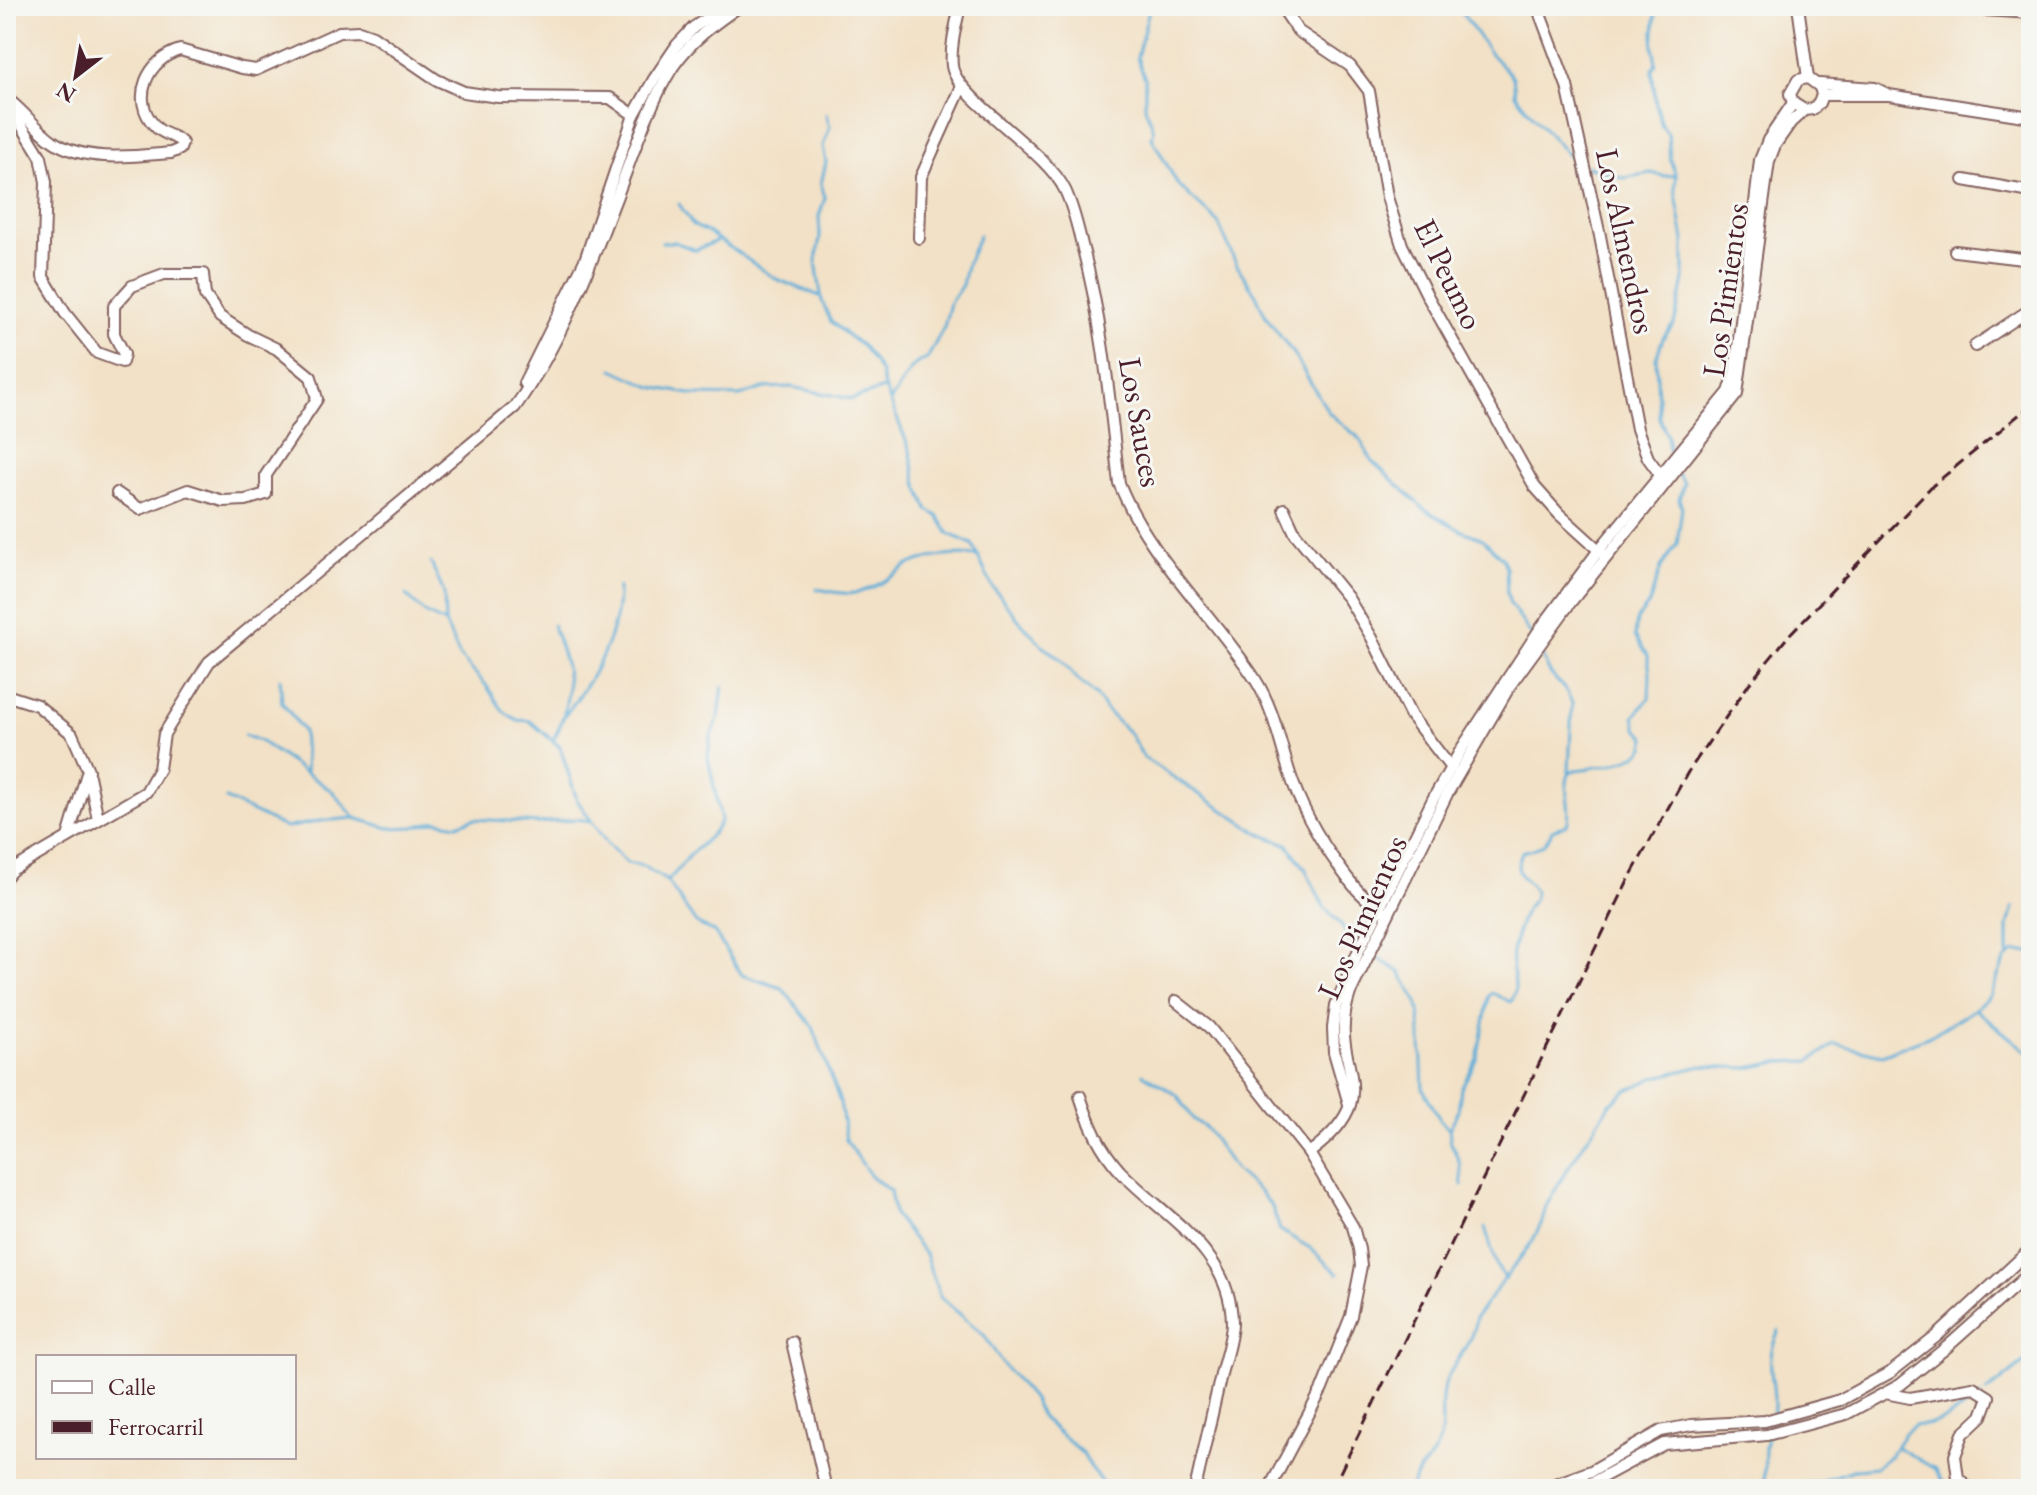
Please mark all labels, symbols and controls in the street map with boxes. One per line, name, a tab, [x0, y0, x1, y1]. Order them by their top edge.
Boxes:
north arrow	[36, 36, 116, 116]
text: N	[51, 76, 81, 110]
street label: Los Almendros	[1586, 144, 1666, 338]
street label: Los Pimientos	[1692, 200, 1758, 380]
street label: El Peumo	[1404, 212, 1494, 336]
street label: Los Sauces	[1109, 354, 1173, 490]
street label: Los Pimientos	[1307, 828, 1417, 1006]
legend	[36, 1355, 296, 1459]
text: Calle	[108, 1371, 156, 1402]
text: Ferrocarril	[108, 1411, 204, 1442]

